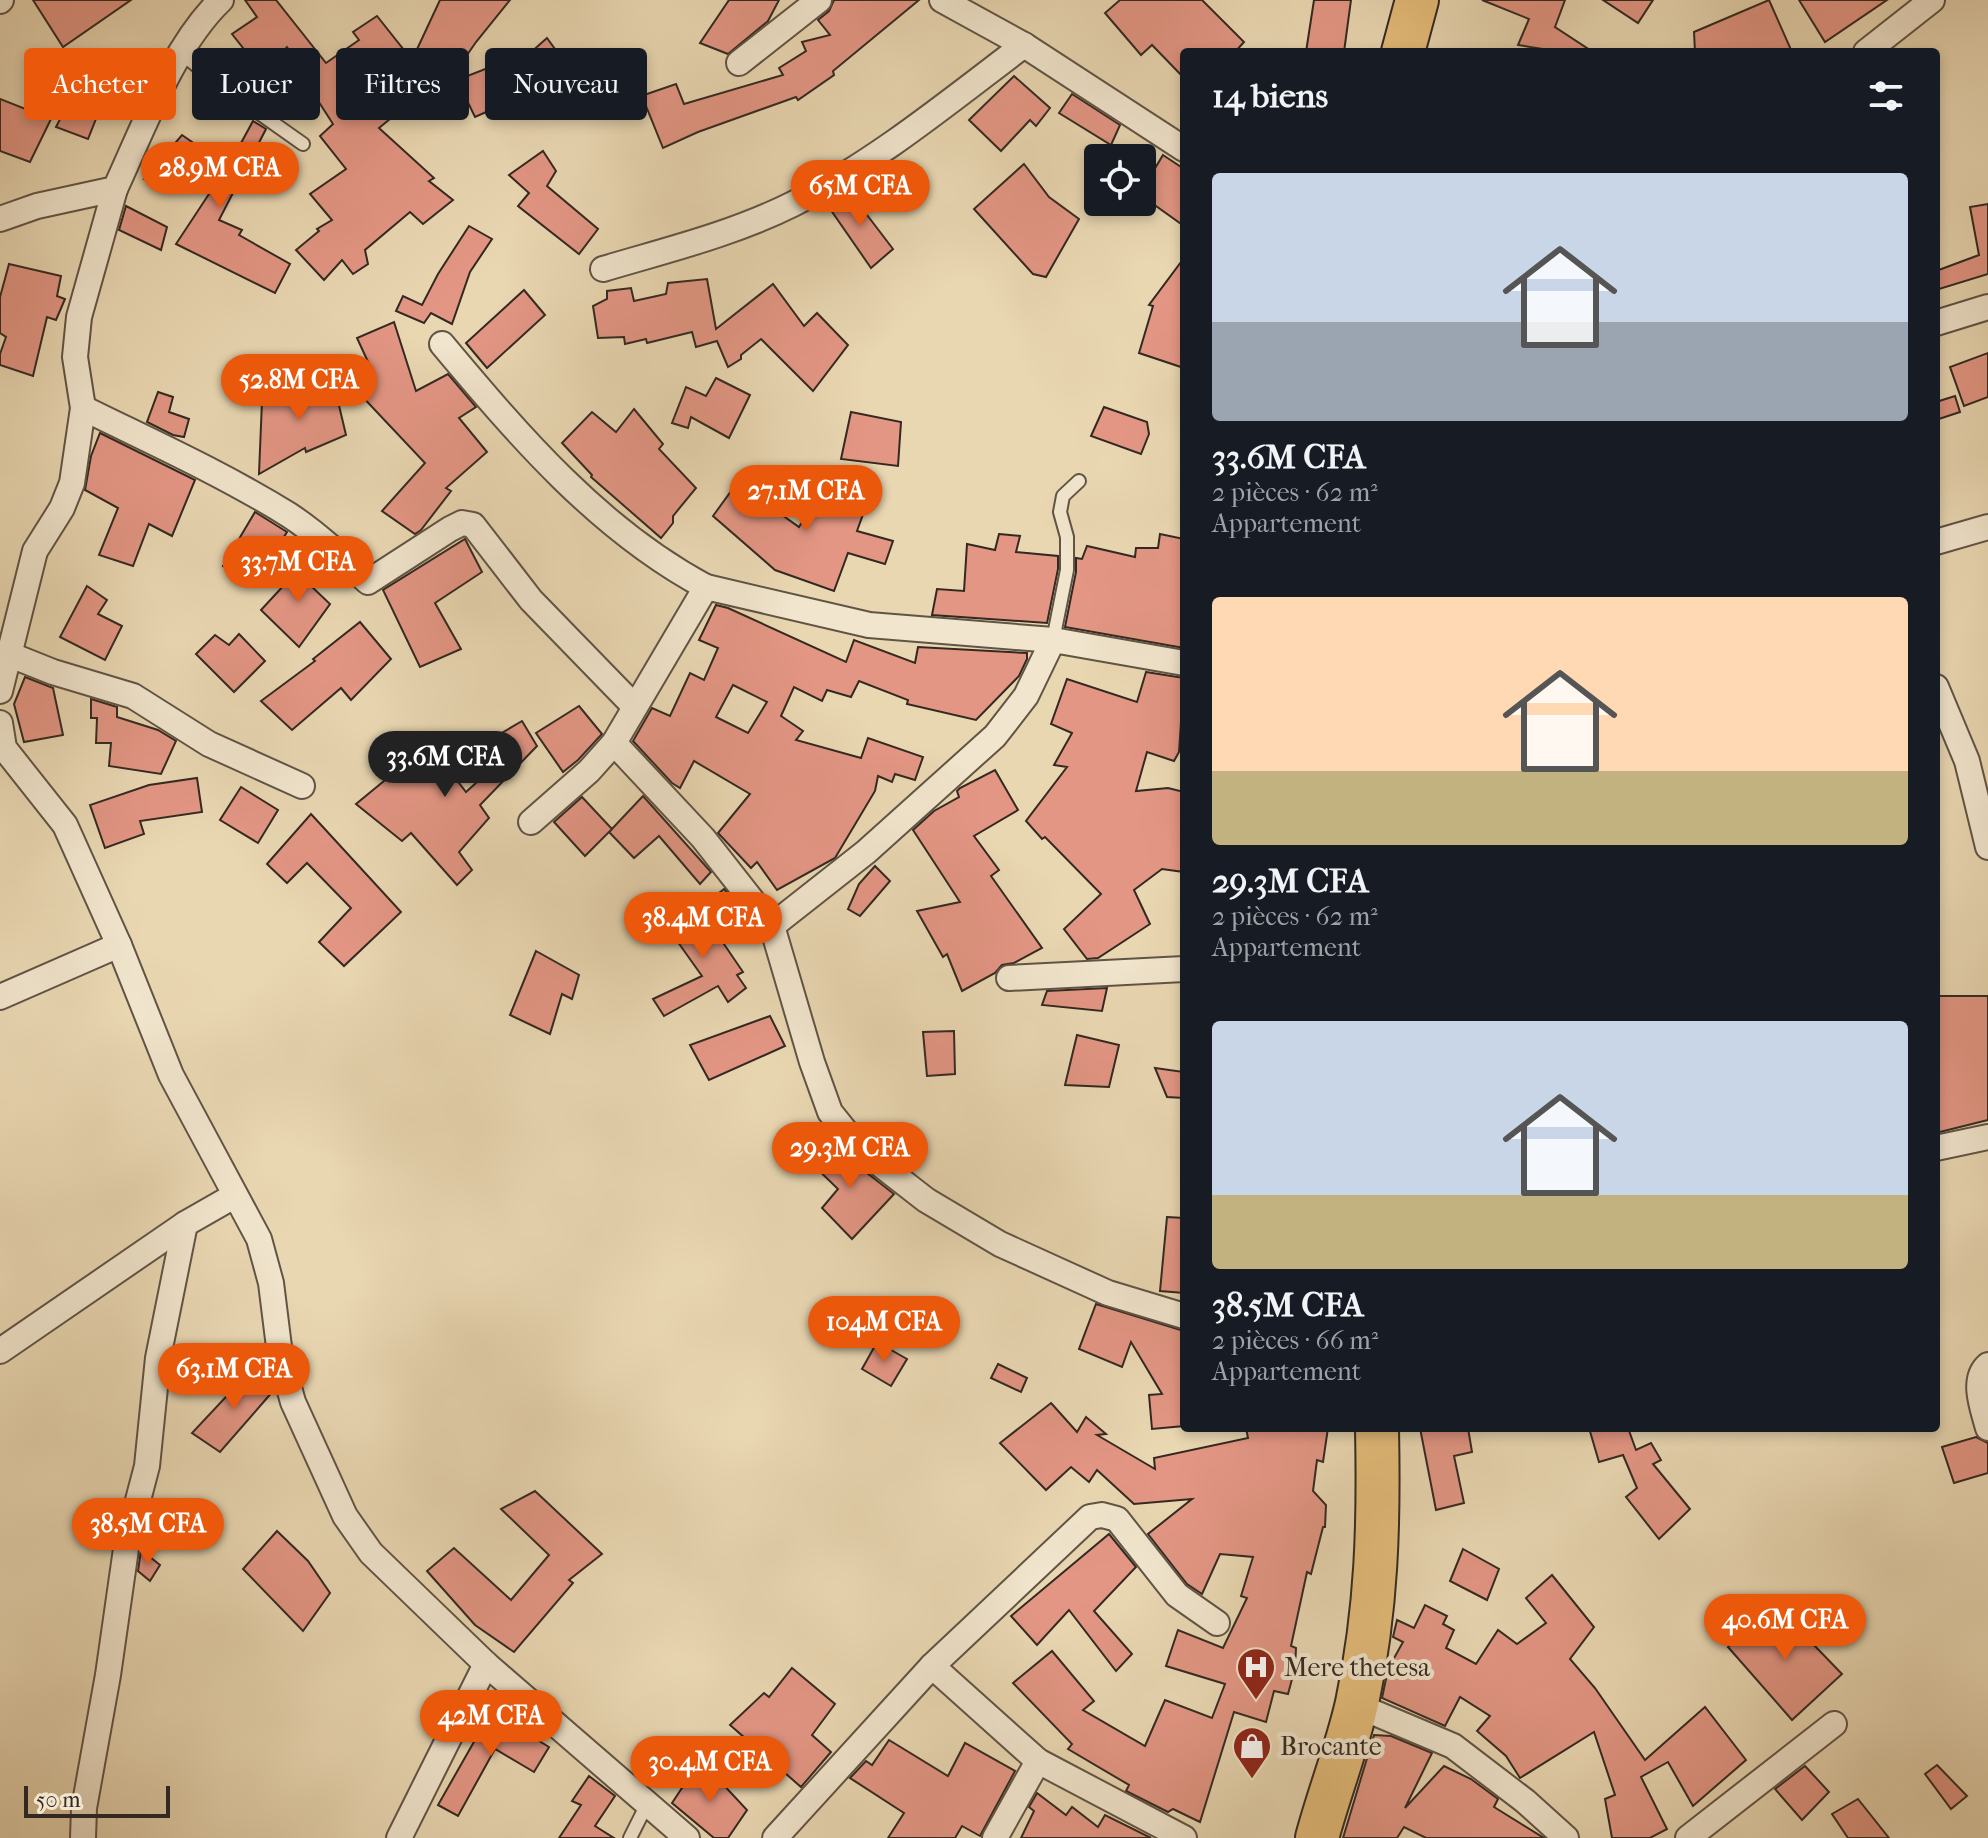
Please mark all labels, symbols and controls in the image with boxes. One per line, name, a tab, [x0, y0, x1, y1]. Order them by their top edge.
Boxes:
chip: Acheter	[24, 48, 176, 120]
chip: Louer	[192, 48, 320, 120]
chip: Filtres	[336, 48, 469, 120]
chip: Nouveau	[485, 48, 647, 120]
icon: filters	[1864, 74, 1908, 118]
text: 14 biens	[1212, 76, 1328, 116]
pin: 28.9M CFA	[128, 142, 312, 210]
map controls	[1084, 144, 1156, 216]
button: locate	[1084, 144, 1156, 216]
text: 28.9M CFA	[159, 152, 281, 183]
pin: 65M CFA	[786, 160, 934, 228]
text: 65M CFA	[809, 170, 911, 201]
icon: home	[1488, 225, 1632, 369]
pin: 52.8M CFA	[207, 354, 391, 422]
text: 52.8M CFA	[239, 364, 359, 395]
text: 33.6M CFA	[1212, 437, 1366, 477]
pin: 27.1M CFA	[714, 465, 898, 533]
text: 27.1M CFA	[747, 475, 865, 506]
text: 2 pièces · 62 m²	[1212, 477, 1378, 508]
text: Appartement	[1212, 508, 1361, 539]
pin: 33.7M CFA	[206, 536, 390, 604]
text: 33.7M CFA	[241, 546, 355, 577]
icon: home	[1488, 649, 1632, 793]
pin: 33.6M CFA	[353, 731, 537, 799]
text: 33.6M CFA	[386, 741, 504, 772]
text: 29.3M CFA	[1212, 861, 1369, 901]
pin: 38.4M CFA	[611, 892, 795, 960]
text: 2 pièces · 62 m²	[1212, 901, 1378, 932]
text: 38.4M CFA	[642, 902, 764, 933]
text: Appartement	[1212, 932, 1361, 963]
icon: home	[1488, 1073, 1632, 1217]
pin: 29.3M CFA	[758, 1122, 942, 1190]
text: 29.3M CFA	[790, 1132, 910, 1163]
text: 38.5M CFA	[1212, 1285, 1364, 1325]
pin: 104M CFA	[801, 1296, 967, 1364]
text: 104M CFA	[826, 1306, 942, 1337]
text: 2 pièces · 66 m²	[1212, 1325, 1378, 1356]
pin: 63.1M CFA	[142, 1343, 326, 1411]
text: 63.1M CFA	[176, 1353, 292, 1384]
text: Appartement	[1212, 1356, 1361, 1387]
pin: 38.5M CFA	[56, 1498, 240, 1566]
text: 38.5M CFA	[90, 1508, 206, 1539]
pin: 40.6M CFA	[1693, 1594, 1877, 1662]
text: 40.6M CFA	[1722, 1604, 1848, 1635]
hospital icon: Mere thetesa	[1235, 1646, 1277, 1701]
place label: Mere thetesa	[1284, 1652, 1431, 1683]
pin: 42M CFA	[417, 1690, 565, 1758]
text: 42M CFA	[438, 1700, 544, 1731]
shop icon: Brocante	[1231, 1725, 1273, 1780]
place label: Brocante	[1280, 1731, 1382, 1762]
pin: 30.4M CFA	[618, 1736, 802, 1804]
text: 30.4M CFA	[648, 1746, 772, 1777]
scale bar	[24, 1782, 170, 1818]
text: 50 m	[36, 1787, 81, 1813]

